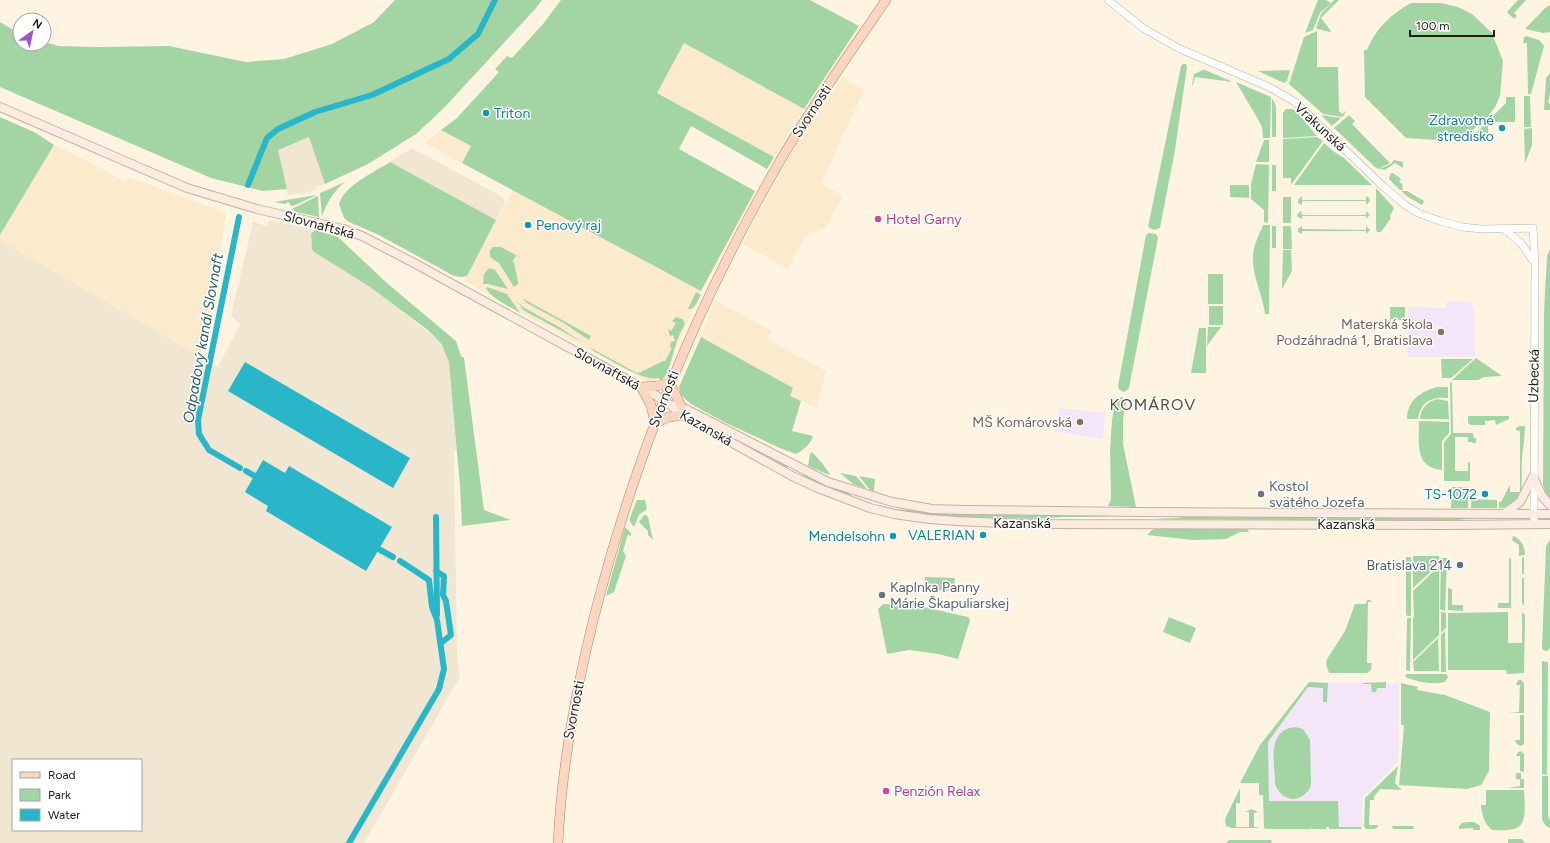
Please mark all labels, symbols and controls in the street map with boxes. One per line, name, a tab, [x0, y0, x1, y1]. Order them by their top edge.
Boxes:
north arrow	[12, 12, 52, 52]
scale bar	[1410, 12, 1494, 38]
text: N	[30, 16, 44, 32]
text: 100 m	[1416, 19, 1450, 33]
street label: Svornosti	[789, 81, 835, 141]
street label: Vrakunská	[1291, 99, 1349, 155]
place label: Triton	[494, 105, 530, 122]
marker: Triton	[481, 108, 491, 118]
place label: Zdravotné stredisko	[1429, 112, 1494, 145]
marker: Zdravotné stredisko	[1497, 123, 1507, 133]
street label: Slovnaftská	[282, 207, 356, 243]
place label: Hotel Garny	[886, 211, 962, 228]
marker: Hotel Garny	[873, 214, 883, 224]
place label: Penový raj	[536, 217, 601, 234]
marker: Penový raj	[523, 220, 533, 230]
water label: Odpadový kanál Slovnaft	[179, 251, 227, 424]
place label: Materská škola Podzáhradná 1, Bratislava	[1276, 316, 1433, 349]
marker: Materská škola Podzáhradná 1, Bratislava	[1436, 327, 1446, 337]
street label: Slovnaftská	[571, 344, 643, 394]
street label: Uzbecká	[1525, 349, 1543, 403]
street label: Svornosti	[645, 368, 683, 430]
district label: KOMÁROV	[1110, 395, 1196, 414]
street label: Kazanská	[677, 406, 735, 450]
place label: MŠ Komárovská	[972, 414, 1072, 431]
marker: MŠ Komárovská	[1075, 417, 1085, 427]
place label: Kostol svätého Jozefa	[1269, 478, 1364, 511]
place label: TS-1072	[1425, 486, 1477, 503]
marker: Kostol svätého Jozefa	[1256, 489, 1266, 499]
marker: TS-1072	[1480, 489, 1490, 499]
street label: Kazanská	[993, 515, 1051, 532]
street label: Kazanská	[1317, 516, 1375, 533]
place label: VALERIAN	[908, 527, 975, 544]
place label: Mendelsohn	[809, 528, 885, 545]
marker: VALERIAN	[978, 530, 988, 540]
marker: Mendelsohn	[888, 531, 898, 541]
place label: Bratislava 214	[1366, 557, 1452, 574]
marker: Bratislava 214	[1455, 560, 1465, 570]
place label: Kaplnka Panny Márie Škapuliarskej	[890, 579, 1009, 612]
marker: Kaplnka Panny Márie Škapuliarskej	[877, 590, 887, 600]
street label: Svornosti	[560, 679, 588, 741]
legend	[12, 759, 142, 831]
text: Road	[48, 768, 76, 782]
place label: Penzión Relax	[894, 783, 981, 800]
marker: Penzión Relax	[881, 786, 891, 796]
text: Park	[48, 788, 71, 802]
text: Water	[48, 808, 80, 822]

